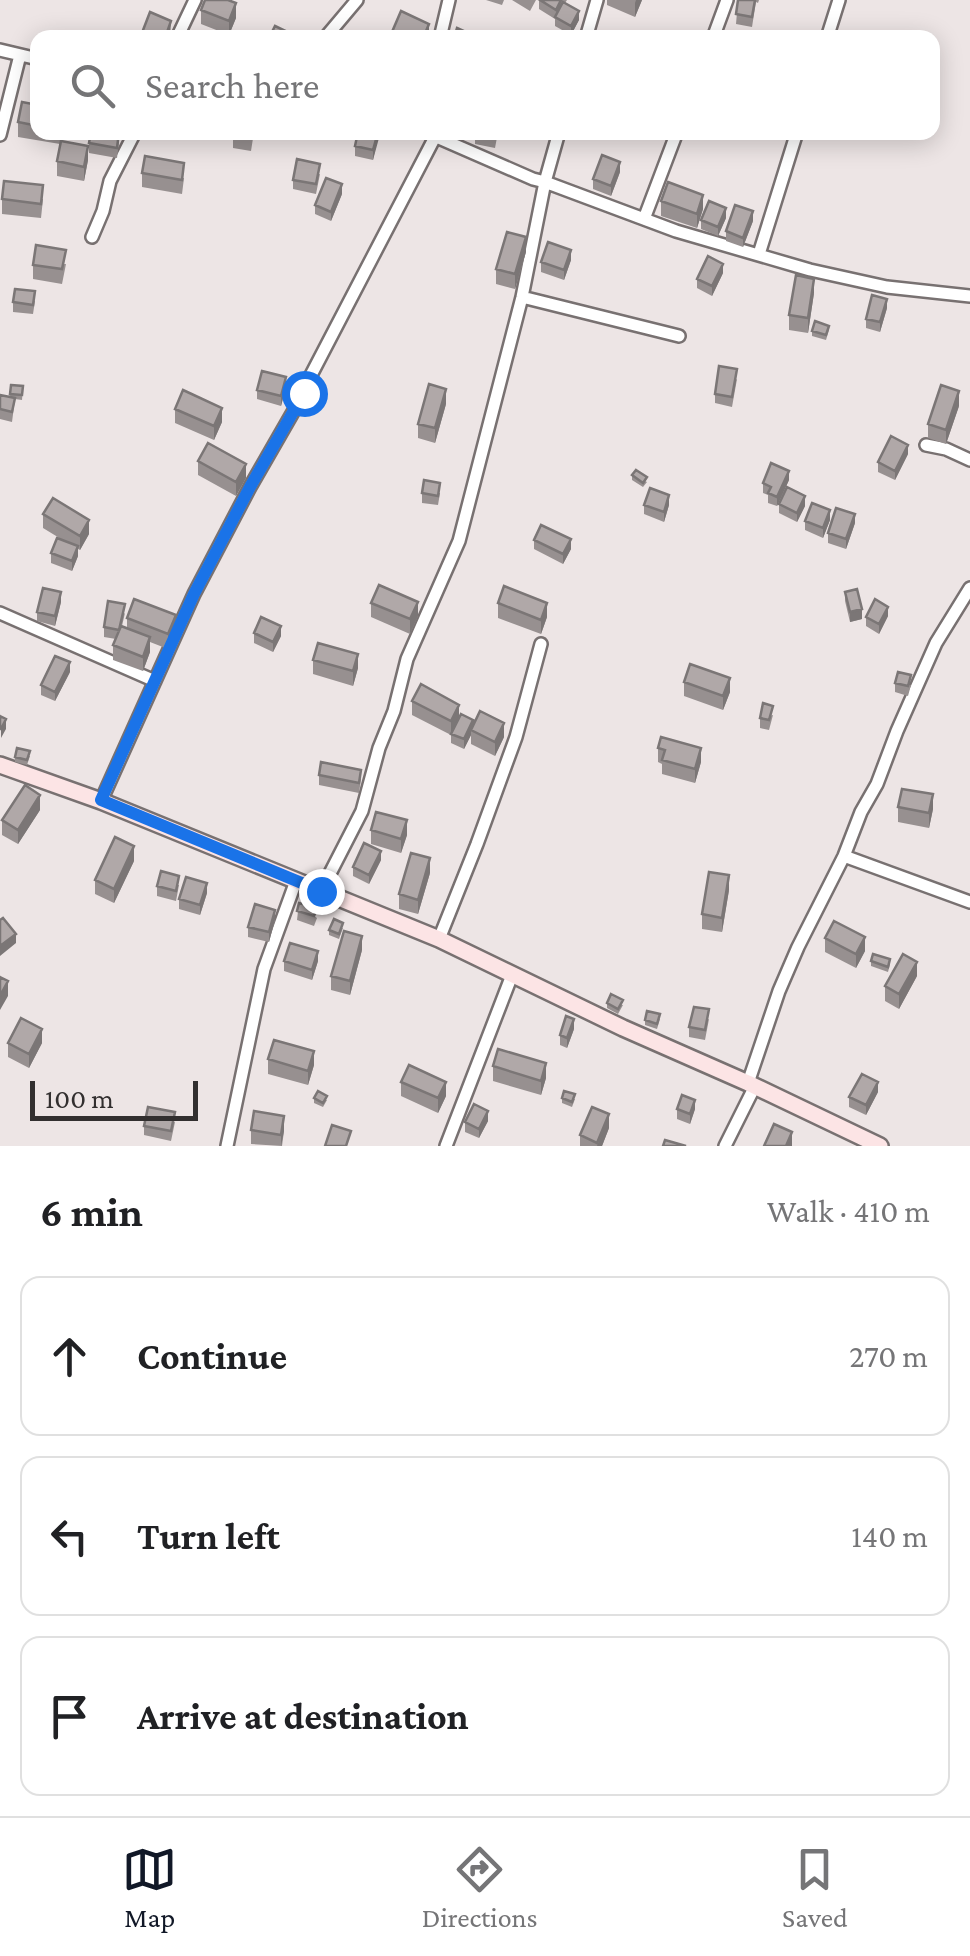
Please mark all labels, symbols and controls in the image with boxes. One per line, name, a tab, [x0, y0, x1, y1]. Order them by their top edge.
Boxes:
search box	[30, 30, 940, 140]
icon: search	[65, 58, 120, 113]
text: Search here	[145, 64, 319, 106]
route start	[282, 371, 328, 417]
route end	[299, 869, 345, 915]
scale bar	[30, 1076, 198, 1120]
text: 100 m	[45, 1083, 114, 1114]
text: 6 min	[40, 1188, 143, 1235]
text: Walk · 410 m	[767, 1193, 930, 1229]
icon: ahead	[42, 1329, 97, 1384]
text: Continue	[137, 1335, 287, 1377]
text: 270 m	[849, 1338, 928, 1374]
icon: left	[42, 1509, 97, 1564]
text: Turn left	[137, 1515, 280, 1557]
text: 140 m	[851, 1518, 928, 1554]
icon: arrive	[42, 1689, 97, 1744]
text: Arrive at destination	[137, 1695, 469, 1737]
tab: Map	[122, 1842, 177, 1933]
tab: Directions	[422, 1842, 538, 1933]
tab: Saved	[782, 1842, 848, 1933]

